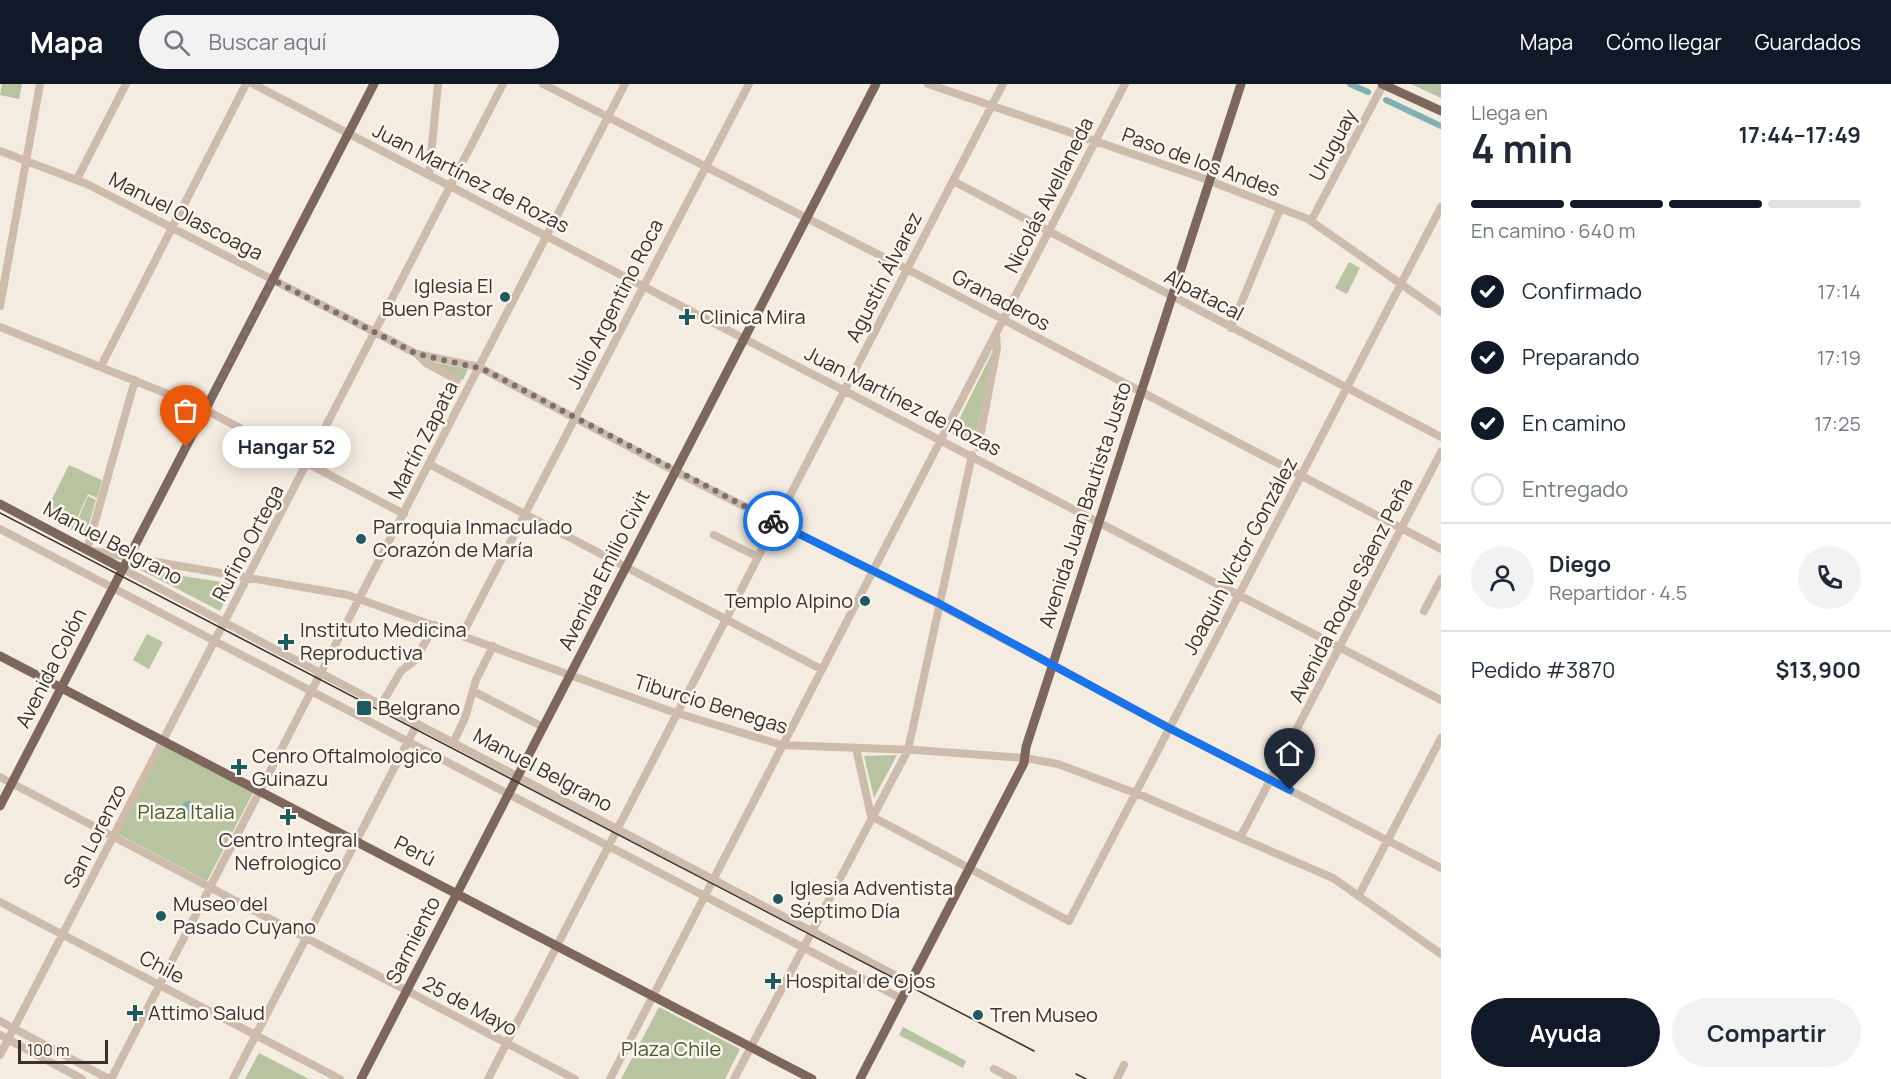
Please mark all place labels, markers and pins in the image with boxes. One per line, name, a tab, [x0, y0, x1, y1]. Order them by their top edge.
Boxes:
place label: Iglesia El Buen Pastor	[382, 272, 493, 322]
marker: Iglesia El Buen Pastor	[498, 290, 512, 304]
place label: Clinica Mira	[700, 303, 806, 330]
marker: Clinica Mira	[678, 308, 696, 326]
pin	[160, 385, 211, 447]
callout: Hangar 52	[222, 426, 351, 468]
place label: Parroquia Inmaculado Corazón de María	[373, 513, 572, 563]
marker: Parroquia Inmaculado Corazón de María	[354, 532, 368, 546]
place label: Templo Alpino	[724, 587, 853, 614]
marker: Templo Alpino	[858, 594, 872, 608]
place label: Instituto Medicina Reproductiva	[300, 616, 467, 666]
marker: Instituto Medicina Reproductiva	[277, 633, 295, 651]
place label: Belgrano	[378, 694, 460, 721]
marker: Belgrano	[355, 699, 373, 717]
pin	[1264, 728, 1315, 790]
place label: Cenro Oftalmologico Guinazu	[252, 742, 442, 792]
marker: Cenro Oftalmologico Guinazu	[230, 758, 248, 776]
marker: Centro Integral Nefrologico	[279, 808, 297, 826]
place label: Centro Integral Nefrologico	[219, 826, 357, 876]
place label: Iglesia Adventista Séptimo Día	[790, 874, 953, 924]
place label: Museo del Pasado Cuyano	[173, 890, 316, 940]
marker: Iglesia Adventista Séptimo Día	[771, 892, 785, 906]
marker: Museo del Pasado Cuyano	[154, 909, 168, 923]
place label: Hospital de Ojos	[786, 967, 935, 994]
marker: Hospital de Ojos	[764, 972, 782, 990]
place label: Attimo Salud	[148, 999, 265, 1026]
place label: Tren Museo	[990, 1001, 1098, 1028]
marker: Attimo Salud	[126, 1004, 144, 1022]
marker: Tren Museo	[971, 1008, 985, 1022]

